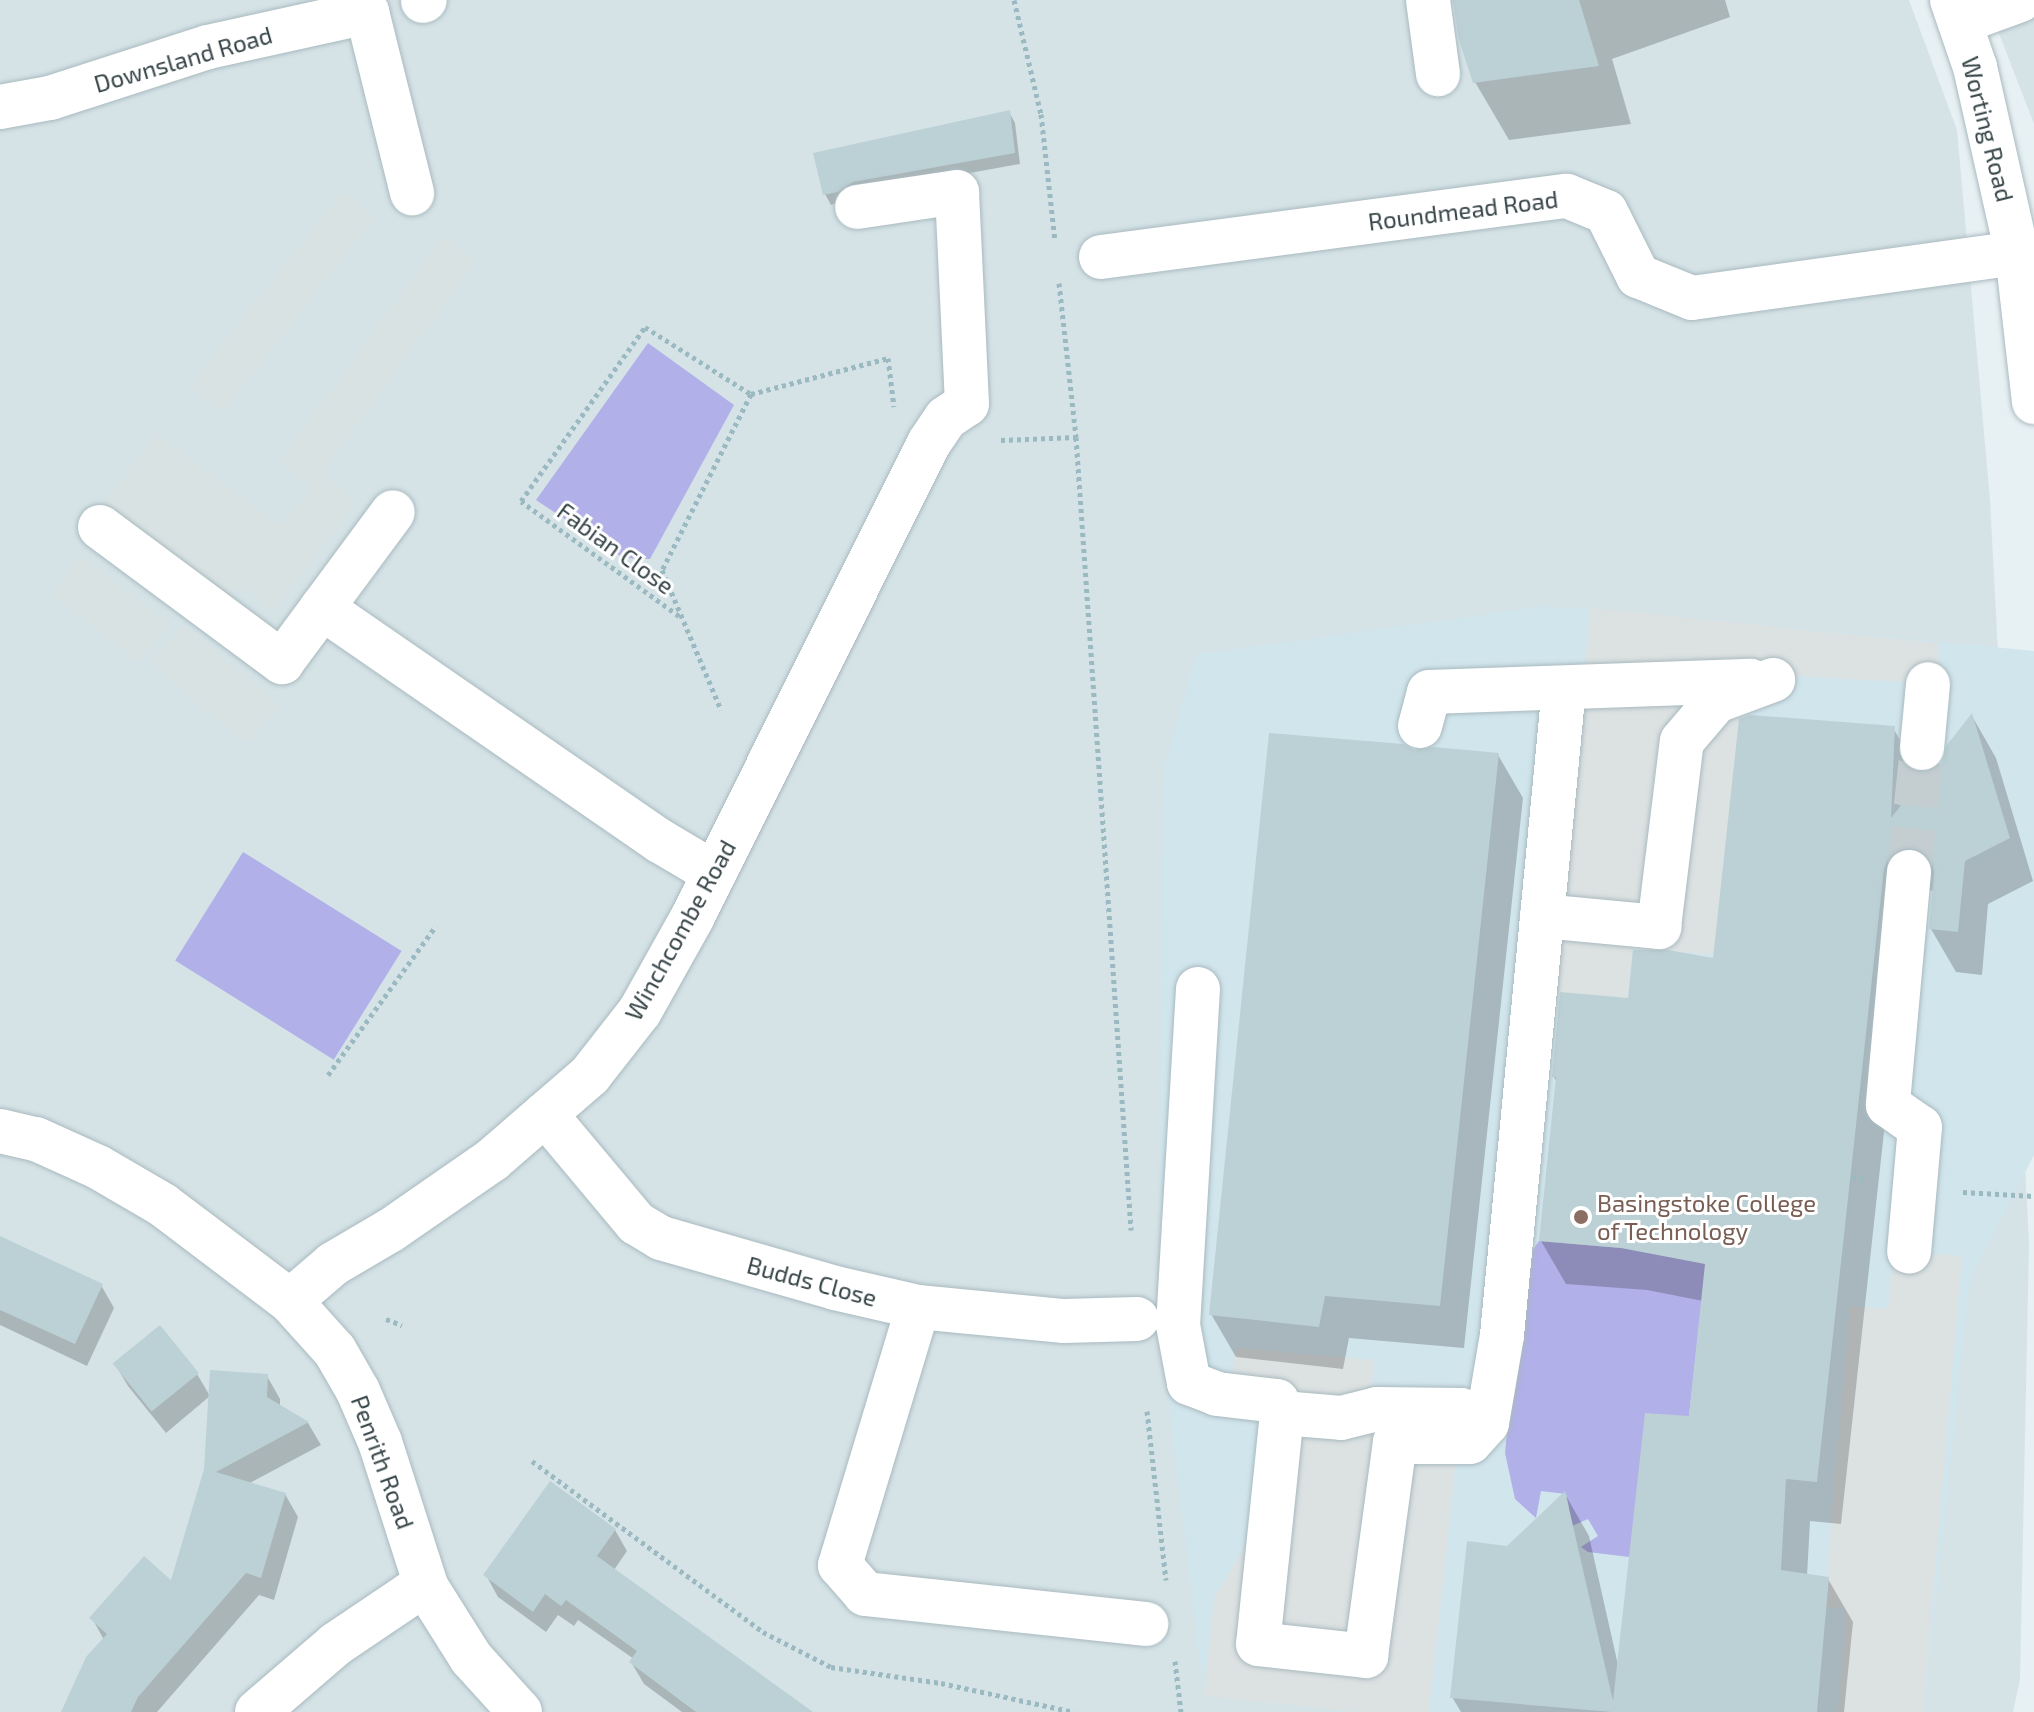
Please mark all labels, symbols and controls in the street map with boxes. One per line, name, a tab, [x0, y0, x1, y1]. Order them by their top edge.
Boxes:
street label: Downsland Road	[91, 20, 275, 98]
street label: Worting Road	[1956, 53, 2020, 205]
street label: Roundmead Road	[1366, 184, 1560, 236]
street label: Fabian Close	[552, 496, 680, 600]
street label: Winchcombe Road	[619, 835, 741, 1025]
place label: Basingstoke College of Technology	[1597, 1189, 1816, 1245]
marker: Basingstoke College of Technology	[1572, 1208, 1590, 1226]
street label: Budds Close	[744, 1250, 880, 1312]
street label: Penrith Road	[346, 1391, 420, 1533]

